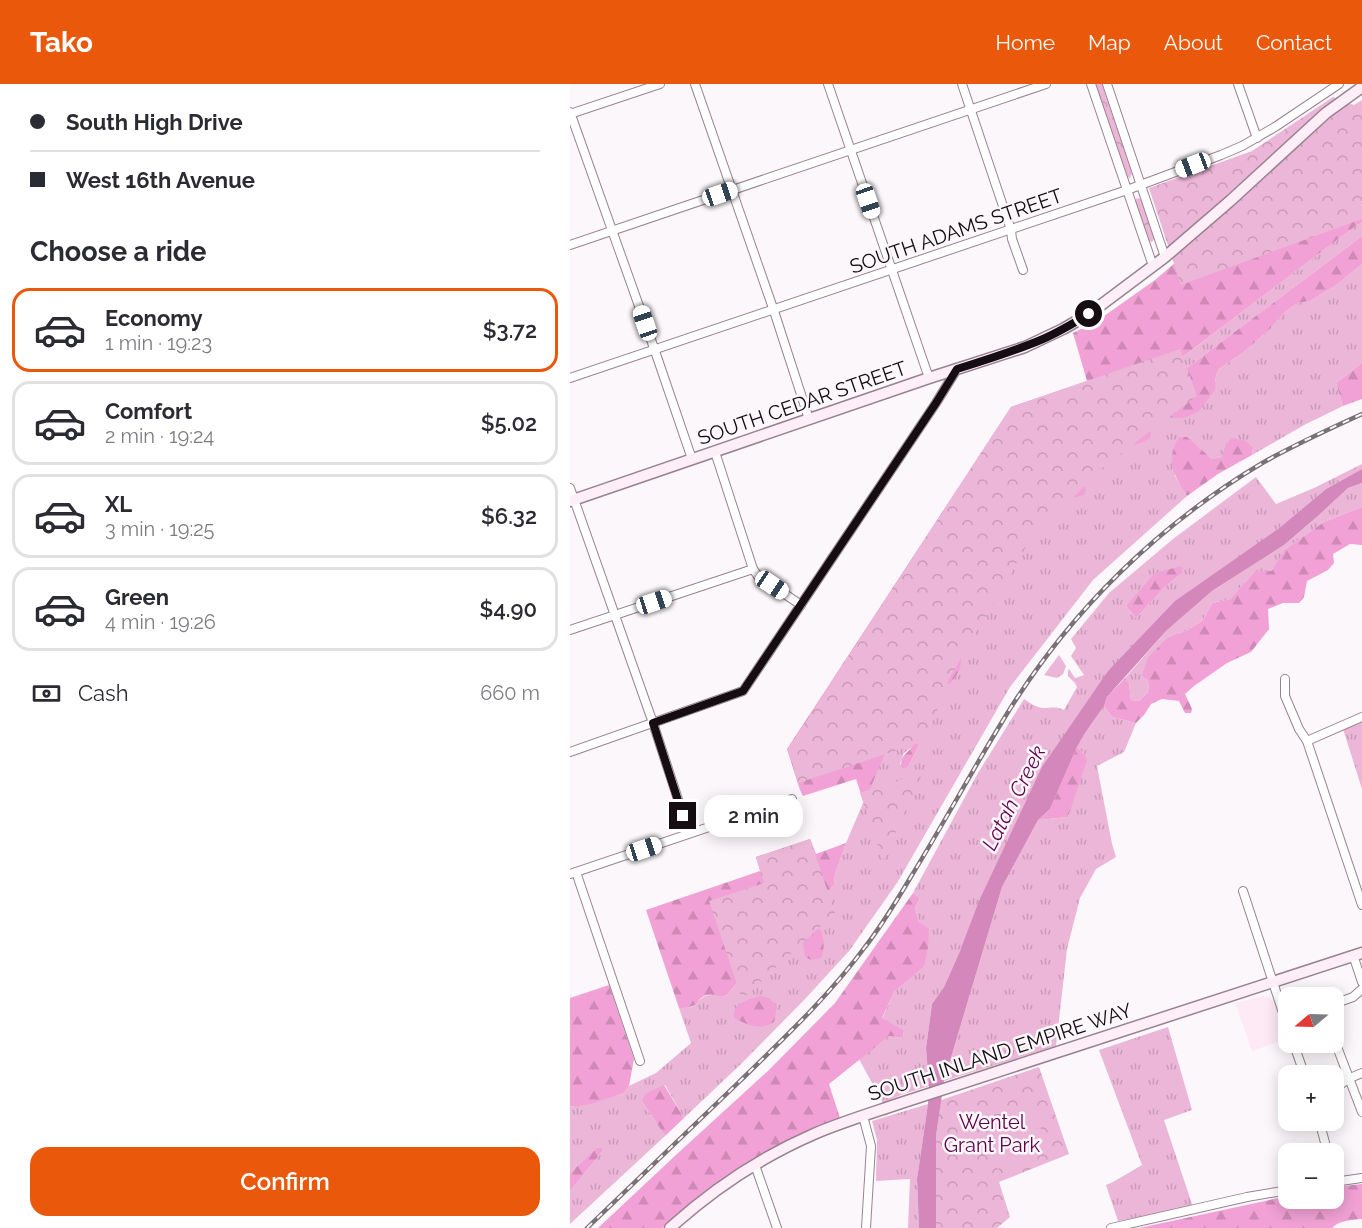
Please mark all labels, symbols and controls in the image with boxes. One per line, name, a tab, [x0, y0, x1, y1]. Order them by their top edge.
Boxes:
text: Tako	[30, 26, 93, 59]
text: Home	[996, 30, 1055, 55]
text: Map	[1088, 30, 1131, 55]
text: About	[1164, 30, 1223, 55]
text: Contact	[1256, 30, 1332, 55]
text: South High Drive	[66, 109, 243, 135]
car	[1173, 150, 1213, 180]
text: West 16th Avenue	[66, 167, 255, 193]
car	[700, 180, 740, 208]
car	[854, 181, 882, 221]
street label: SOUTH ADAMS STREET	[847, 183, 1065, 279]
text: Choose a ride	[30, 236, 206, 267]
route start	[1075, 300, 1102, 327]
icon: car	[33, 303, 87, 357]
car	[631, 303, 659, 343]
text: Economy	[105, 305, 203, 331]
text: $3.72	[483, 317, 537, 343]
text: 1 min · 19:23	[105, 331, 212, 355]
street label: SOUTH CEDAR STREET	[694, 356, 910, 450]
icon: car	[33, 396, 87, 450]
text: Comfort	[105, 398, 192, 424]
text: $5.02	[481, 410, 537, 436]
text: 2 min · 19:24	[105, 424, 214, 448]
icon: car	[33, 489, 87, 543]
text: XL	[105, 491, 132, 517]
text: $6.32	[481, 503, 537, 529]
text: 3 min · 19:25	[105, 517, 215, 541]
car	[752, 567, 792, 603]
icon: car	[33, 582, 87, 636]
text: Green	[105, 584, 169, 610]
car	[634, 588, 674, 616]
text: $4.90	[480, 596, 537, 622]
text: 4 min · 19:26	[105, 610, 216, 634]
icon: cash	[30, 677, 63, 710]
text: Cash	[78, 680, 129, 706]
text: 660 m	[480, 681, 540, 705]
water label: Latah Creek	[976, 741, 1051, 854]
callout: 2 min	[704, 795, 803, 837]
route end	[669, 802, 696, 829]
text: 2 min	[728, 804, 779, 828]
car	[624, 835, 664, 863]
north arrow	[1278, 987, 1344, 1053]
map controls	[1278, 987, 1344, 1209]
street label: SOUTH INLAND EMPIRE WAY	[865, 998, 1135, 1106]
button: +	[1278, 1065, 1344, 1131]
park label: Wentel Grant Park	[944, 1110, 1041, 1157]
button: −	[1278, 1143, 1344, 1209]
button: Confirm	[30, 1147, 540, 1216]

